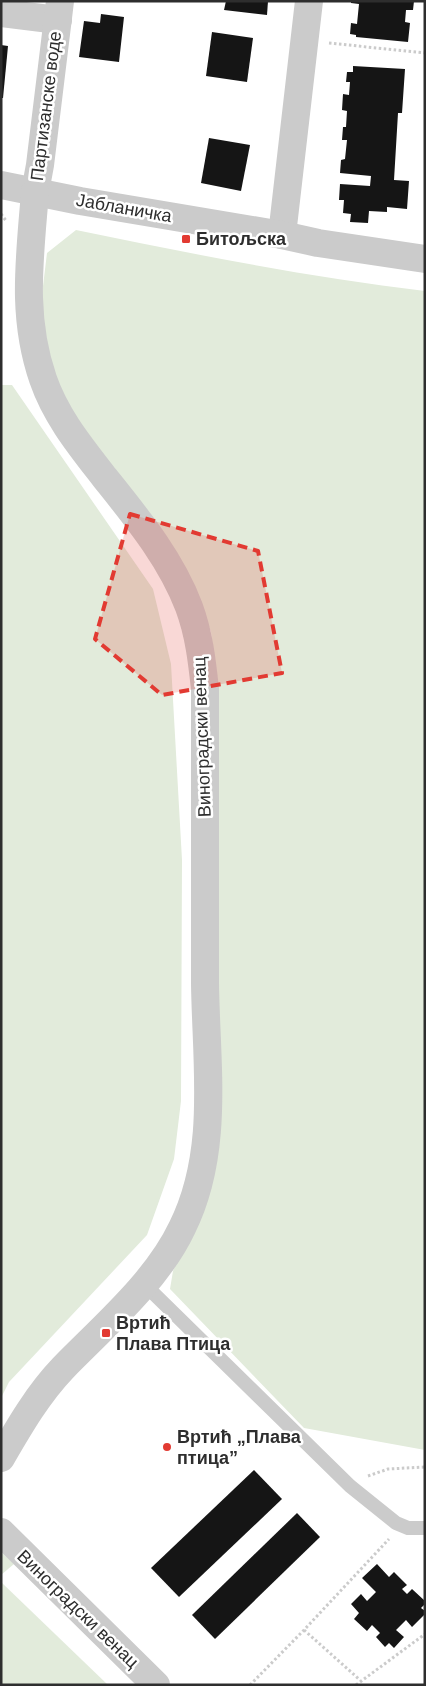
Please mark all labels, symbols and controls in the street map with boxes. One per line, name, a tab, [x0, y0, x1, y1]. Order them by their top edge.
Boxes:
street label: Партизанске воде	[27, 30, 65, 182]
street label: Јабланичка	[75, 190, 174, 226]
place label: Битољска	[196, 229, 287, 249]
marker: Битољска	[180, 233, 192, 245]
street label: Виноградски венац	[189, 656, 215, 818]
place label: Вртић Плава Птица	[116, 1313, 231, 1354]
marker: Вртић Плава Птица	[100, 1327, 112, 1339]
place label: Вртић „Плава птица”	[177, 1427, 302, 1468]
marker: Вртић „Плава птица”	[161, 1441, 173, 1453]
street label: Виноградски венац	[13, 1546, 143, 1672]

